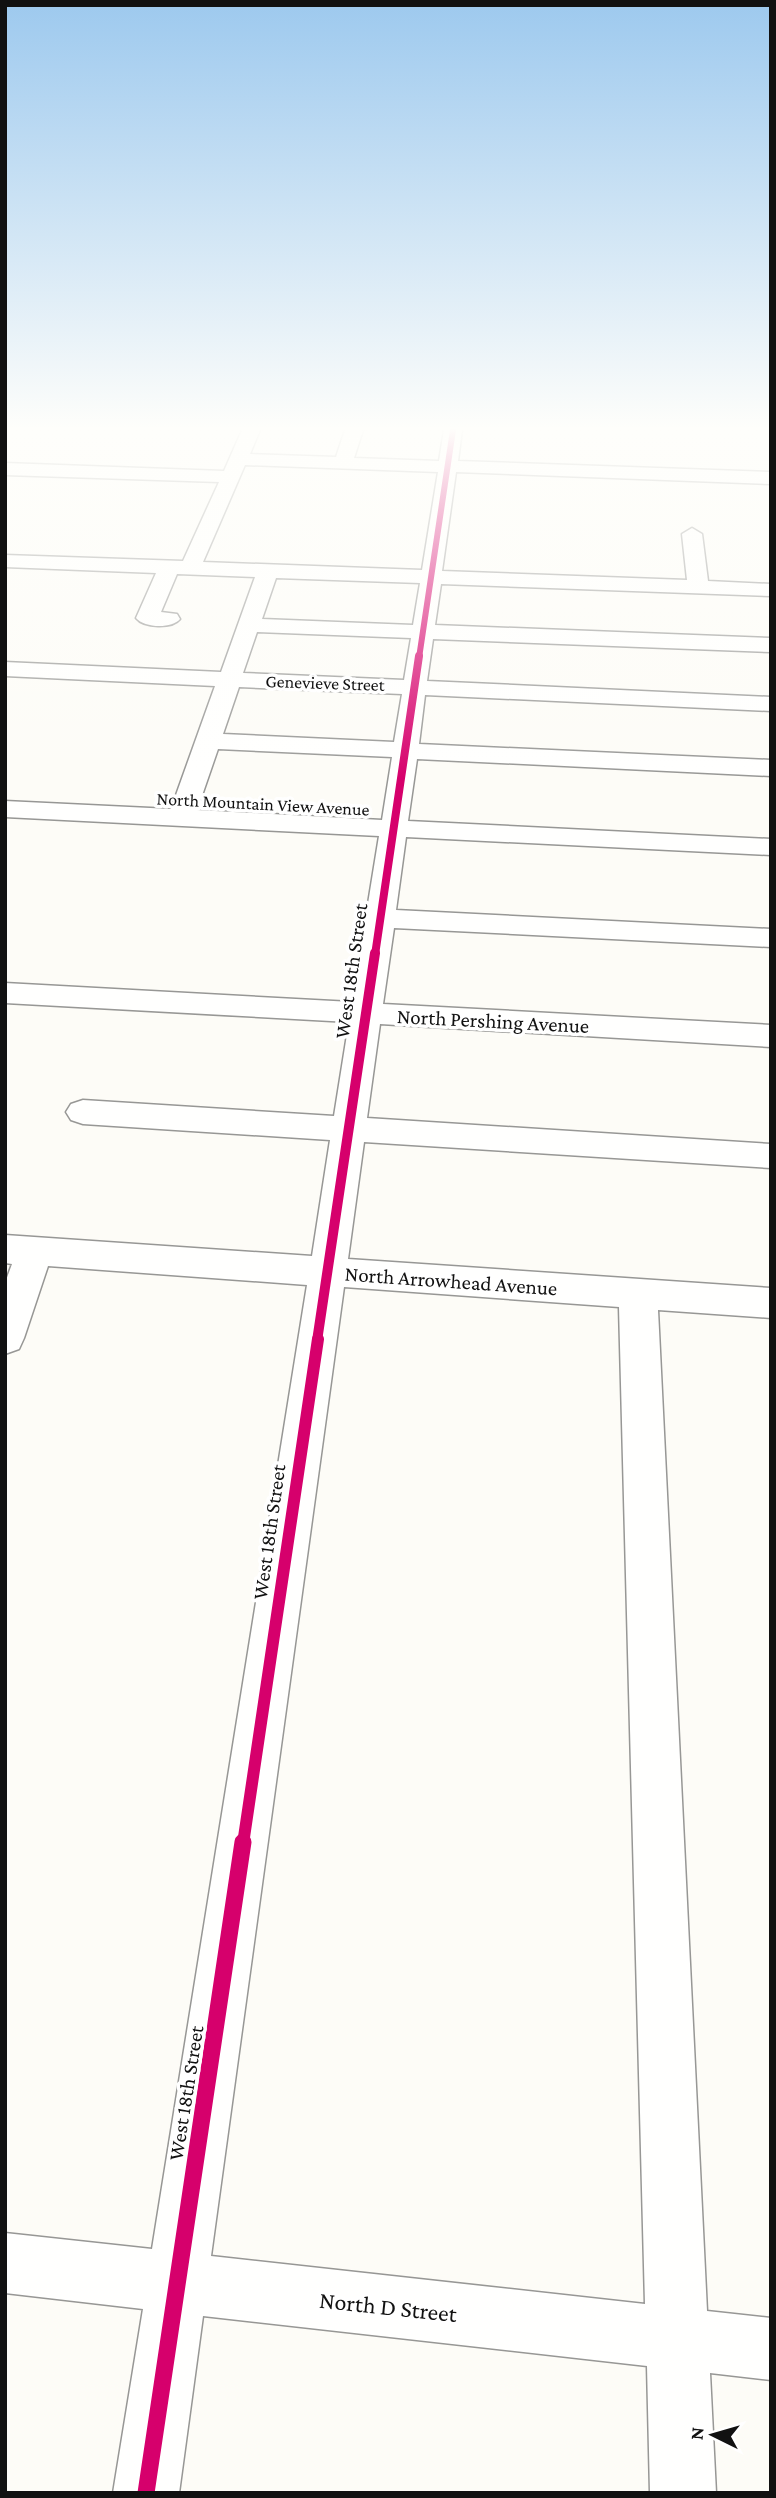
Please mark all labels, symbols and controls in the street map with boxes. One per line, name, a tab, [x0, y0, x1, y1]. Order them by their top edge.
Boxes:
street label: Genevieve Street	[265, 671, 386, 695]
street label: North Mountain View Avenue	[156, 788, 370, 820]
street label: West 18th Street	[330, 901, 373, 1040]
street label: North Pershing Avenue	[396, 1004, 590, 1038]
street label: North Arrowhead Avenue	[344, 1262, 558, 1300]
street label: West 18th Street	[248, 1462, 291, 1601]
street label: West 18th Street	[163, 2023, 209, 2162]
street label: North D Street	[318, 2286, 459, 2327]
north arrow	[678, 2400, 748, 2470]
text: N	[686, 2426, 708, 2441]

